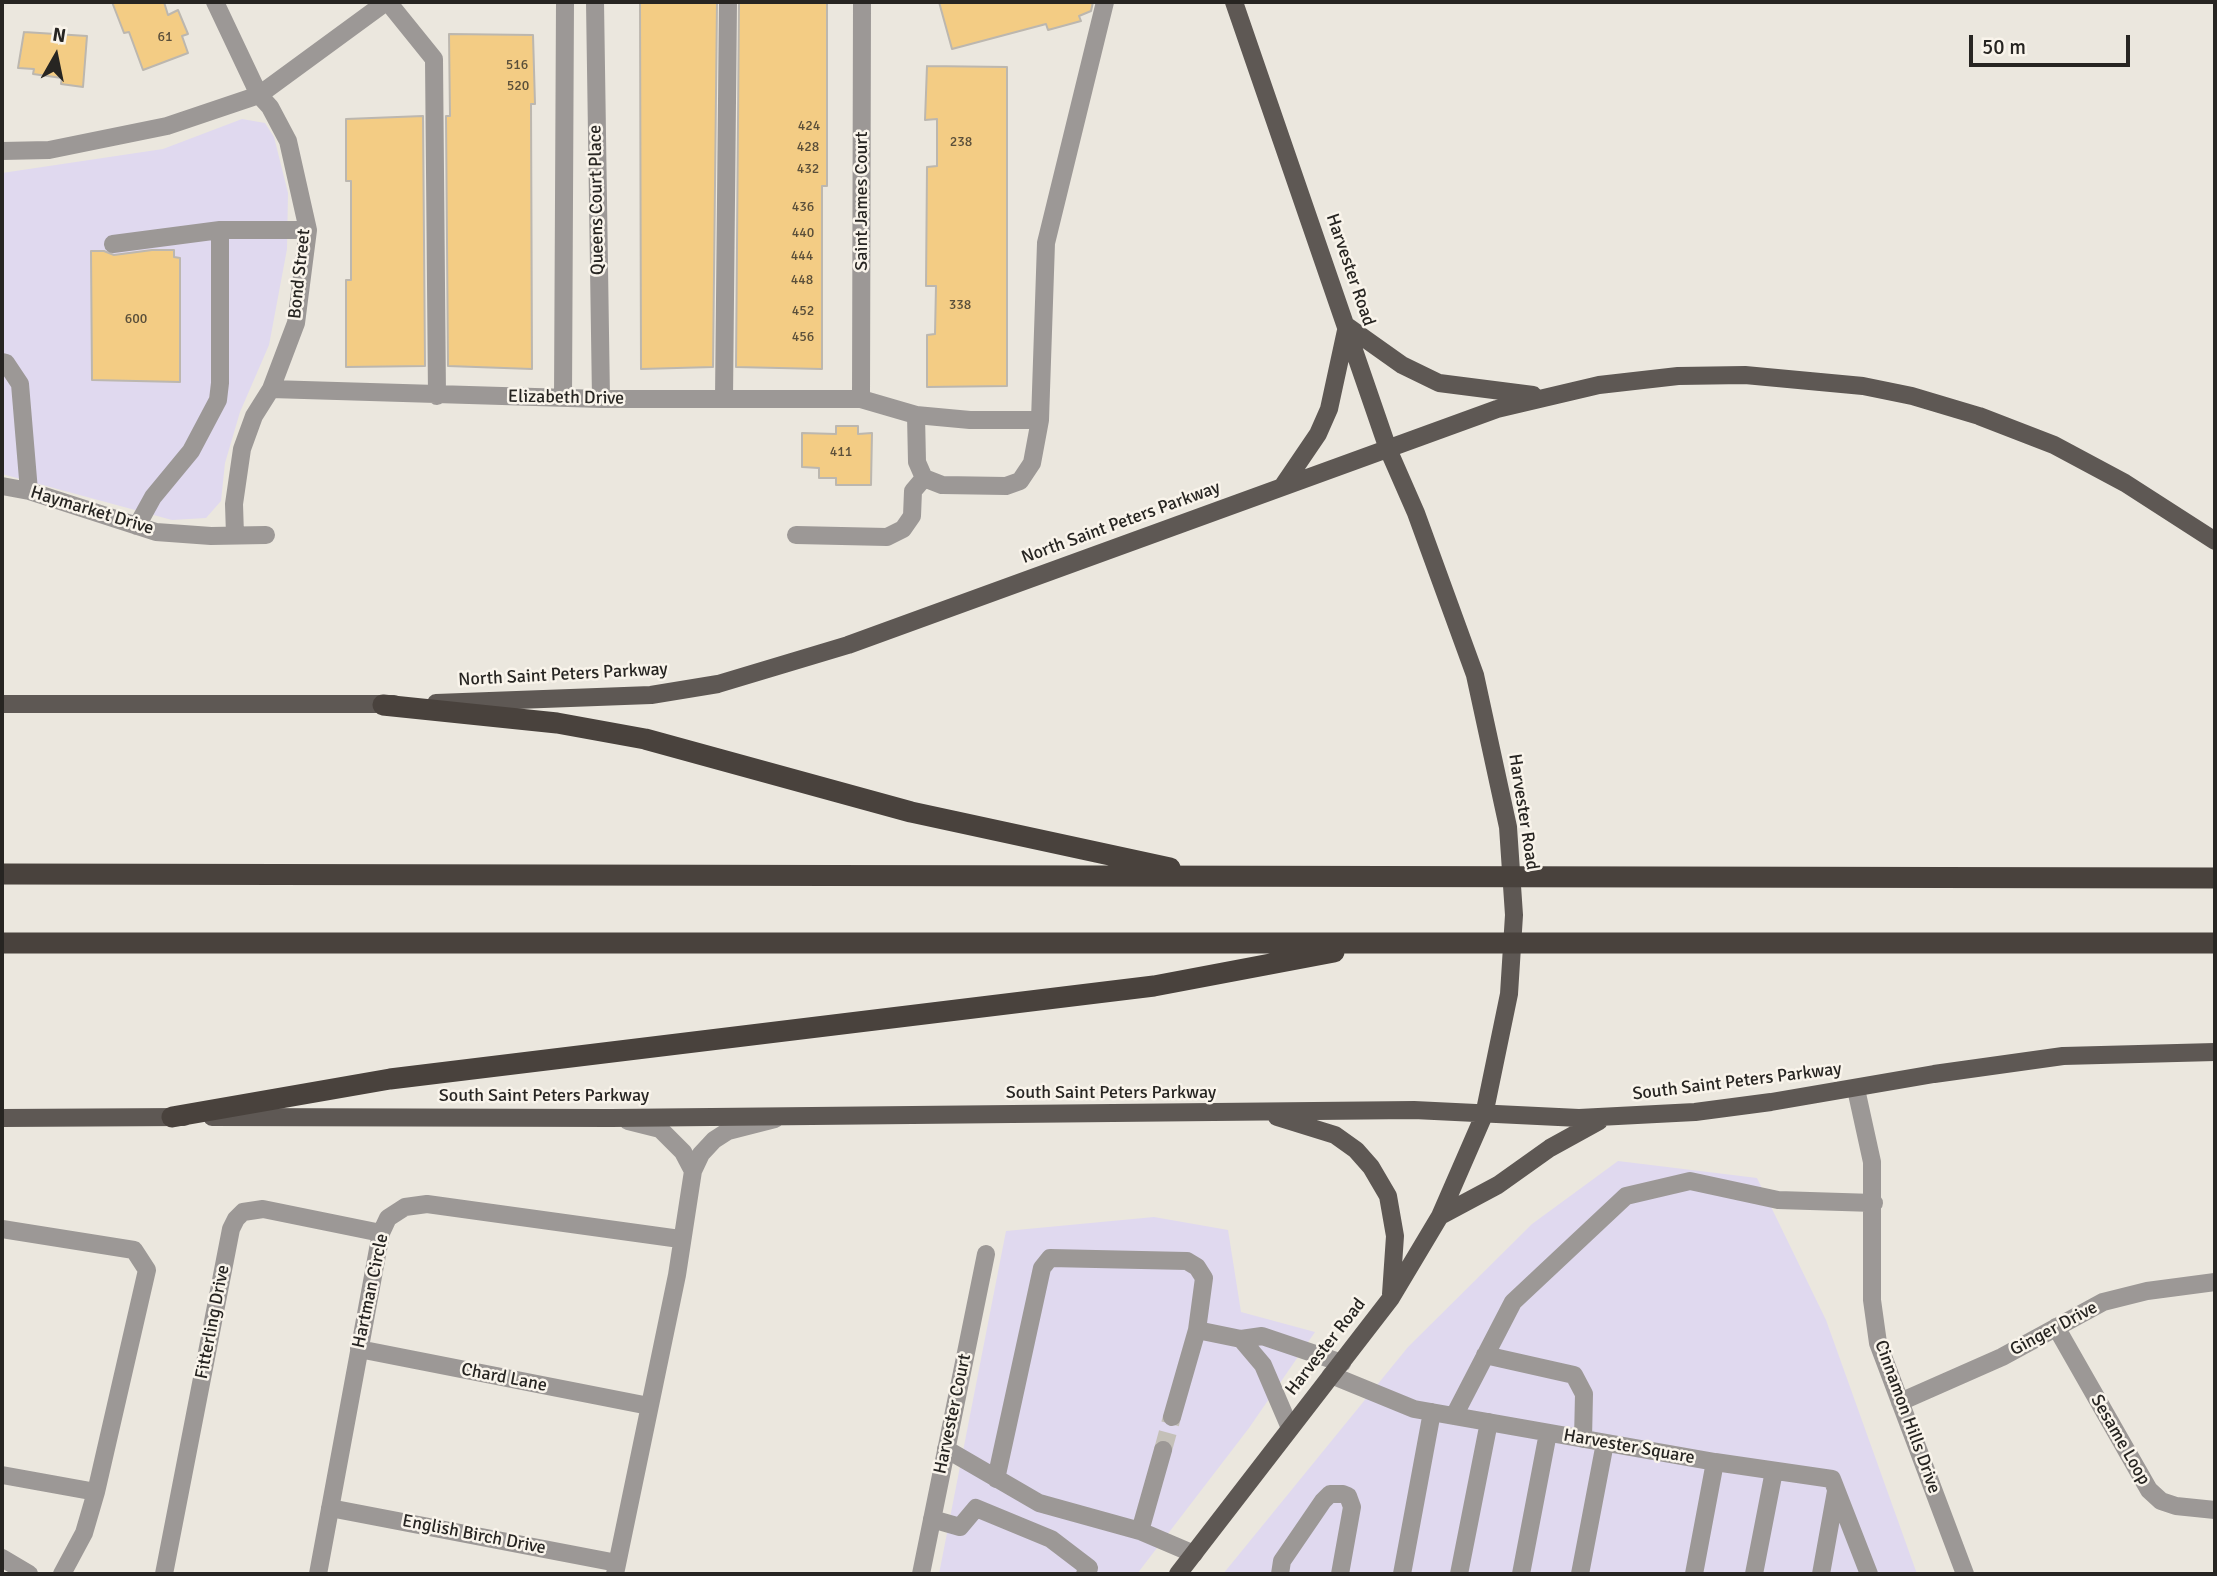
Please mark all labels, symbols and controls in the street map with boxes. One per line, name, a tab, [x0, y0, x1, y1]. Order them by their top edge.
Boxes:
north arrow	[21, 21, 91, 91]
scale bar	[1972, 21, 2133, 65]
text: N	[51, 22, 68, 48]
house number: 61	[157, 29, 173, 45]
text: 50 m	[1982, 34, 2026, 60]
house number: 516	[506, 57, 528, 73]
house number: 520	[507, 78, 529, 94]
house number: 424	[798, 118, 820, 134]
street label: Queens Court Place	[585, 125, 609, 275]
street label: Saint James Court	[851, 131, 873, 271]
house number: 238	[950, 134, 972, 150]
house number: 428	[797, 139, 819, 155]
house number: 432	[797, 161, 819, 177]
house number: 436	[792, 199, 814, 215]
street label: Harvester Road	[1321, 211, 1379, 329]
house number: 440	[792, 225, 814, 241]
street label: Bond Street	[285, 228, 315, 320]
house number: 444	[791, 248, 813, 264]
house number: 448	[791, 272, 813, 288]
house number: 338	[949, 297, 971, 313]
house number: 452	[792, 303, 814, 319]
house number: 600	[125, 311, 147, 327]
house number: 456	[792, 329, 814, 345]
street label: Elizabeth Drive	[508, 386, 624, 410]
house number: 411	[830, 444, 852, 460]
street label: North Saint Peters Parkway	[1019, 477, 1223, 569]
street label: Haymarket Drive	[28, 482, 156, 540]
street label: North Saint Peters Parkway	[458, 659, 668, 691]
street label: Harvester Road	[1503, 752, 1543, 872]
street label: South Saint Peters Parkway	[1631, 1058, 1843, 1106]
street label: South Saint Peters Parkway	[1006, 1082, 1216, 1104]
street label: South Saint Peters Parkway	[439, 1085, 649, 1107]
street label: Hartman Circle	[348, 1232, 394, 1350]
street label: Fitterling Drive	[191, 1263, 235, 1381]
street label: Harvester Road	[1281, 1294, 1371, 1400]
street label: Ginger Drive	[2007, 1297, 2101, 1361]
street label: Cinnamon Hills Drive	[1869, 1337, 1945, 1497]
street label: Harvester Court	[930, 1352, 976, 1476]
street label: Chard Lane	[459, 1359, 549, 1397]
street label: Sesame Loop	[2086, 1391, 2154, 1489]
street label: Harvester Square	[1562, 1425, 1696, 1469]
street label: English Birch Drive	[400, 1510, 548, 1560]

